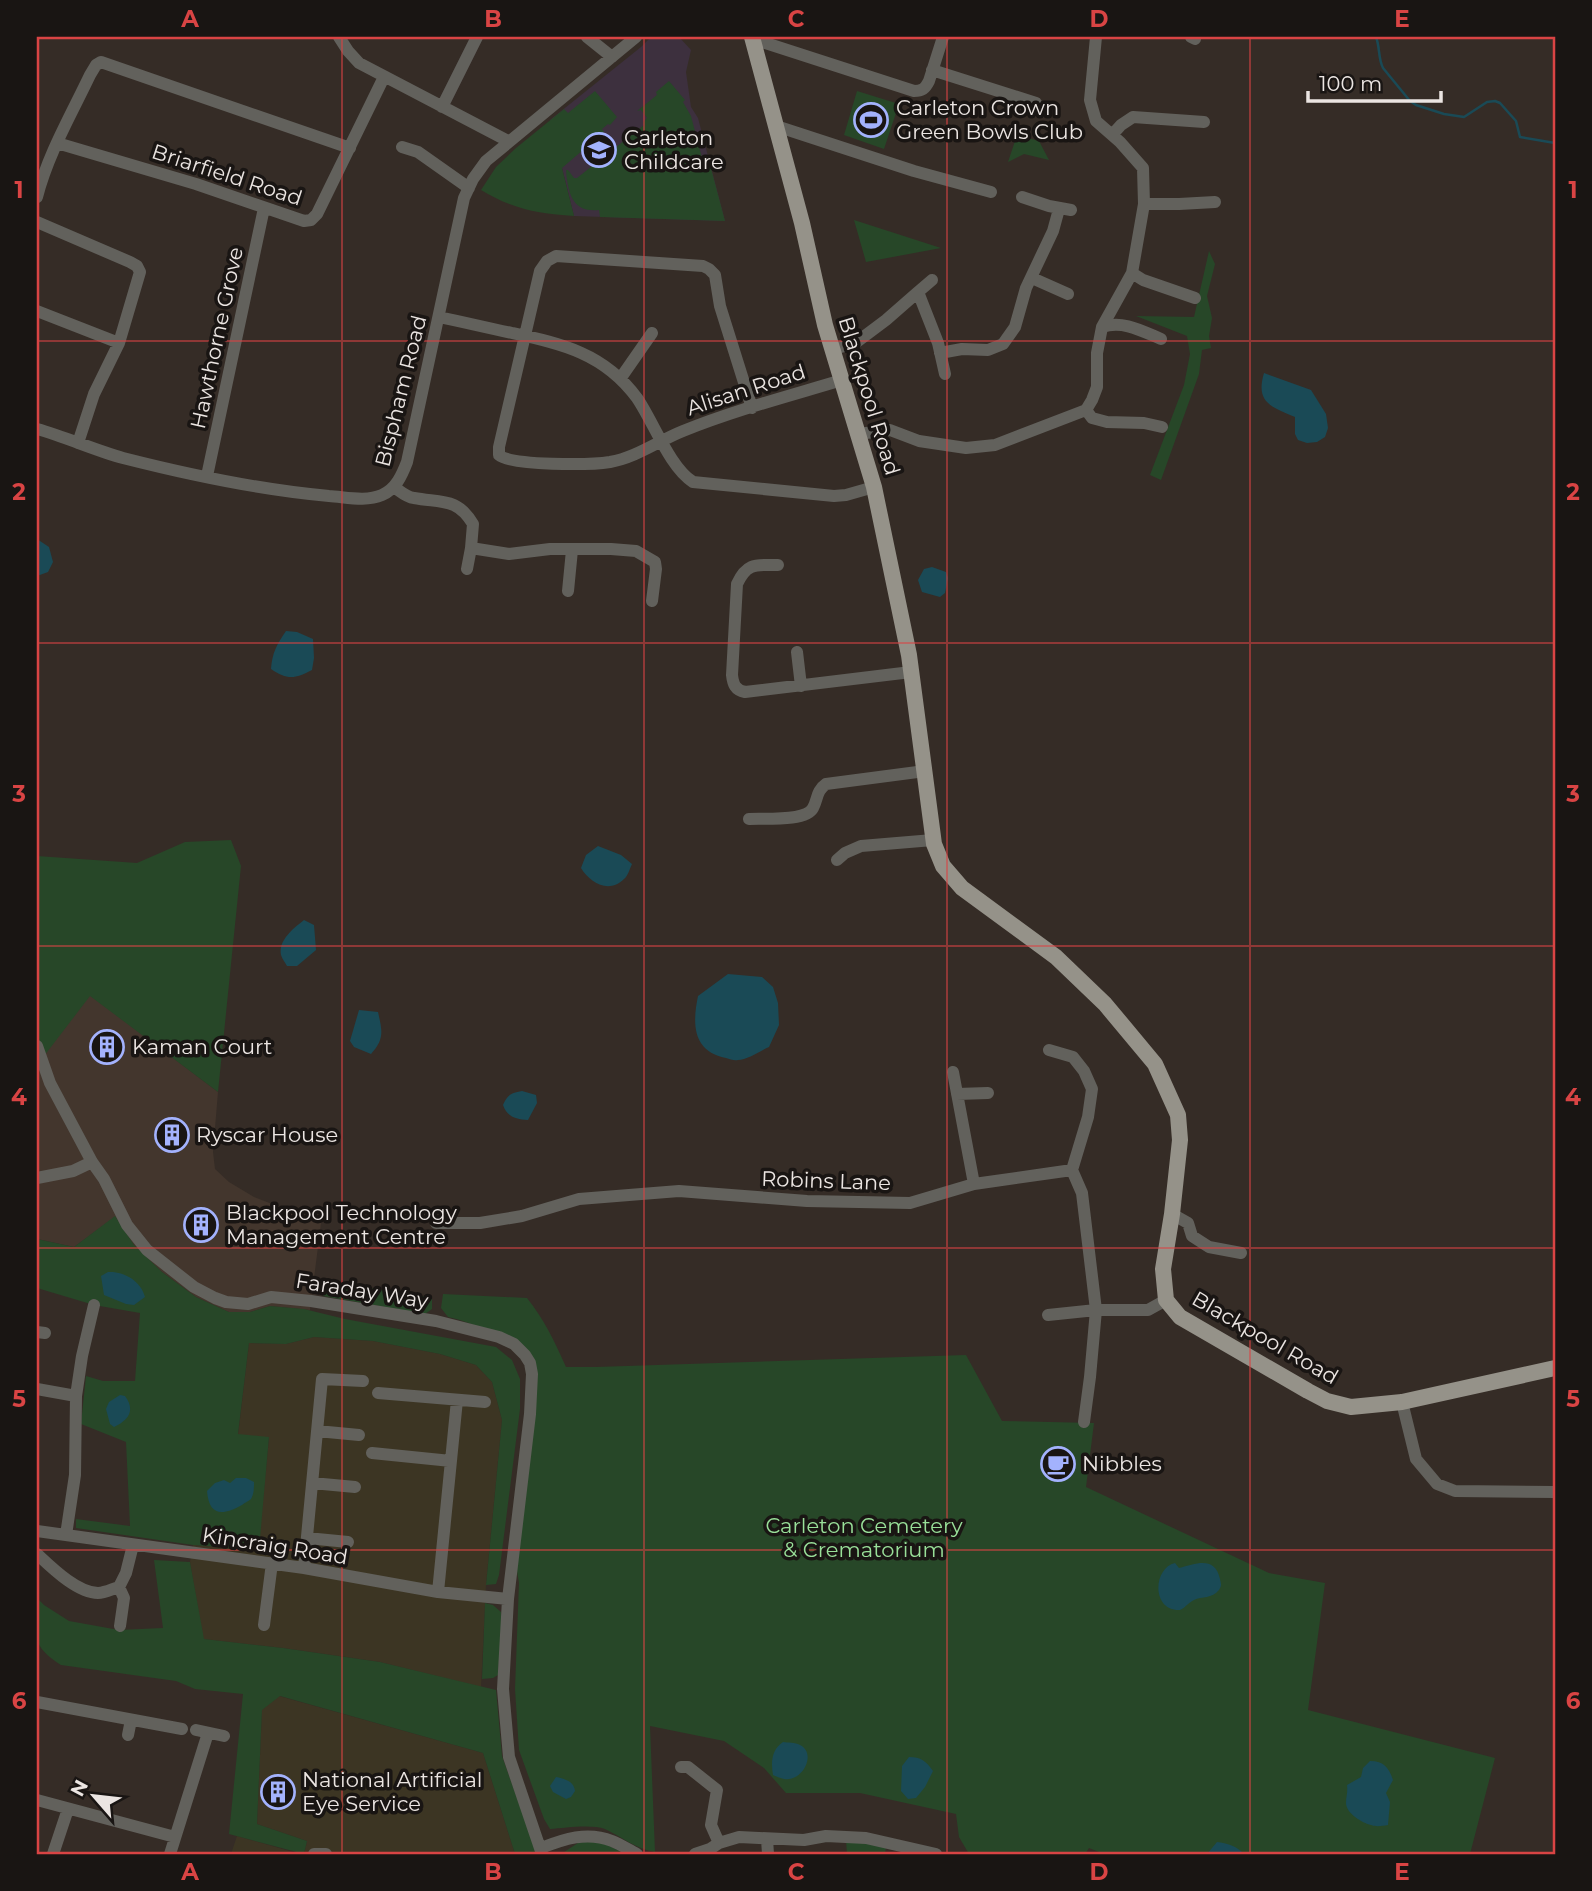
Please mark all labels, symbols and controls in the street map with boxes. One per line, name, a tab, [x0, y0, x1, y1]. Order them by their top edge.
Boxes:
text: A	[180, 5, 199, 33]
text: B	[484, 5, 502, 33]
text: C	[788, 5, 805, 33]
text: D	[1090, 5, 1109, 33]
text: E	[1394, 5, 1410, 33]
scale bar	[1308, 60, 1442, 104]
text: 100 m	[1319, 71, 1382, 96]
place label: Carleton Crown Green Bowls Club	[896, 95, 1083, 144]
sports icon: Carleton Crown Green Bowls Club	[852, 101, 890, 139]
place label: Carleton Childcare	[624, 125, 724, 174]
school or university icon: Carleton Childcare	[580, 131, 618, 169]
street label: Briarfield Road	[149, 138, 306, 211]
text: 1	[14, 176, 24, 204]
text: 1	[1568, 176, 1578, 204]
street label: Hawthorne Grove	[185, 245, 248, 431]
street label: Bispham Road	[370, 313, 431, 469]
street label: Blackpool Road	[833, 314, 905, 478]
street label: Alisan Road	[683, 359, 808, 421]
text: 2	[12, 478, 26, 506]
text: 2	[1566, 478, 1580, 506]
text: 3	[11, 780, 26, 808]
text: 3	[1565, 780, 1580, 808]
building icon: Kaman Court	[88, 1028, 126, 1066]
place label: Kaman Court	[132, 1034, 272, 1059]
text: 4	[11, 1083, 27, 1111]
text: 4	[1565, 1083, 1581, 1111]
building icon: Ryscar House	[153, 1116, 191, 1154]
place label: Ryscar House	[196, 1122, 338, 1147]
street label: Robins Lane	[761, 1166, 891, 1195]
place label: Blackpool Technology Management Centre	[226, 1200, 458, 1249]
building icon: Blackpool Technology Management Centre	[182, 1206, 220, 1244]
street label: Faraday Way	[294, 1268, 431, 1313]
street label: Blackpool Road	[1188, 1286, 1343, 1390]
text: 5	[12, 1385, 26, 1413]
text: 5	[1566, 1385, 1580, 1413]
cafe icon: Nibbles	[1039, 1445, 1077, 1483]
place label: Nibbles	[1082, 1451, 1162, 1476]
park label: Carleton Cemetery & Crematorium	[765, 1513, 963, 1562]
street label: Kincraig Road	[201, 1522, 350, 1569]
text: 6	[12, 1687, 27, 1715]
text: 6	[1566, 1687, 1581, 1715]
north arrow	[60, 1762, 130, 1832]
place label: National Artificial Eye Service	[302, 1767, 482, 1816]
building icon: National Artificial Eye Service	[259, 1773, 297, 1811]
text: N	[66, 1776, 93, 1800]
text: A	[180, 1858, 199, 1886]
text: B	[484, 1858, 502, 1886]
text: C	[788, 1858, 805, 1886]
text: D	[1090, 1858, 1109, 1886]
text: E	[1394, 1858, 1410, 1886]

